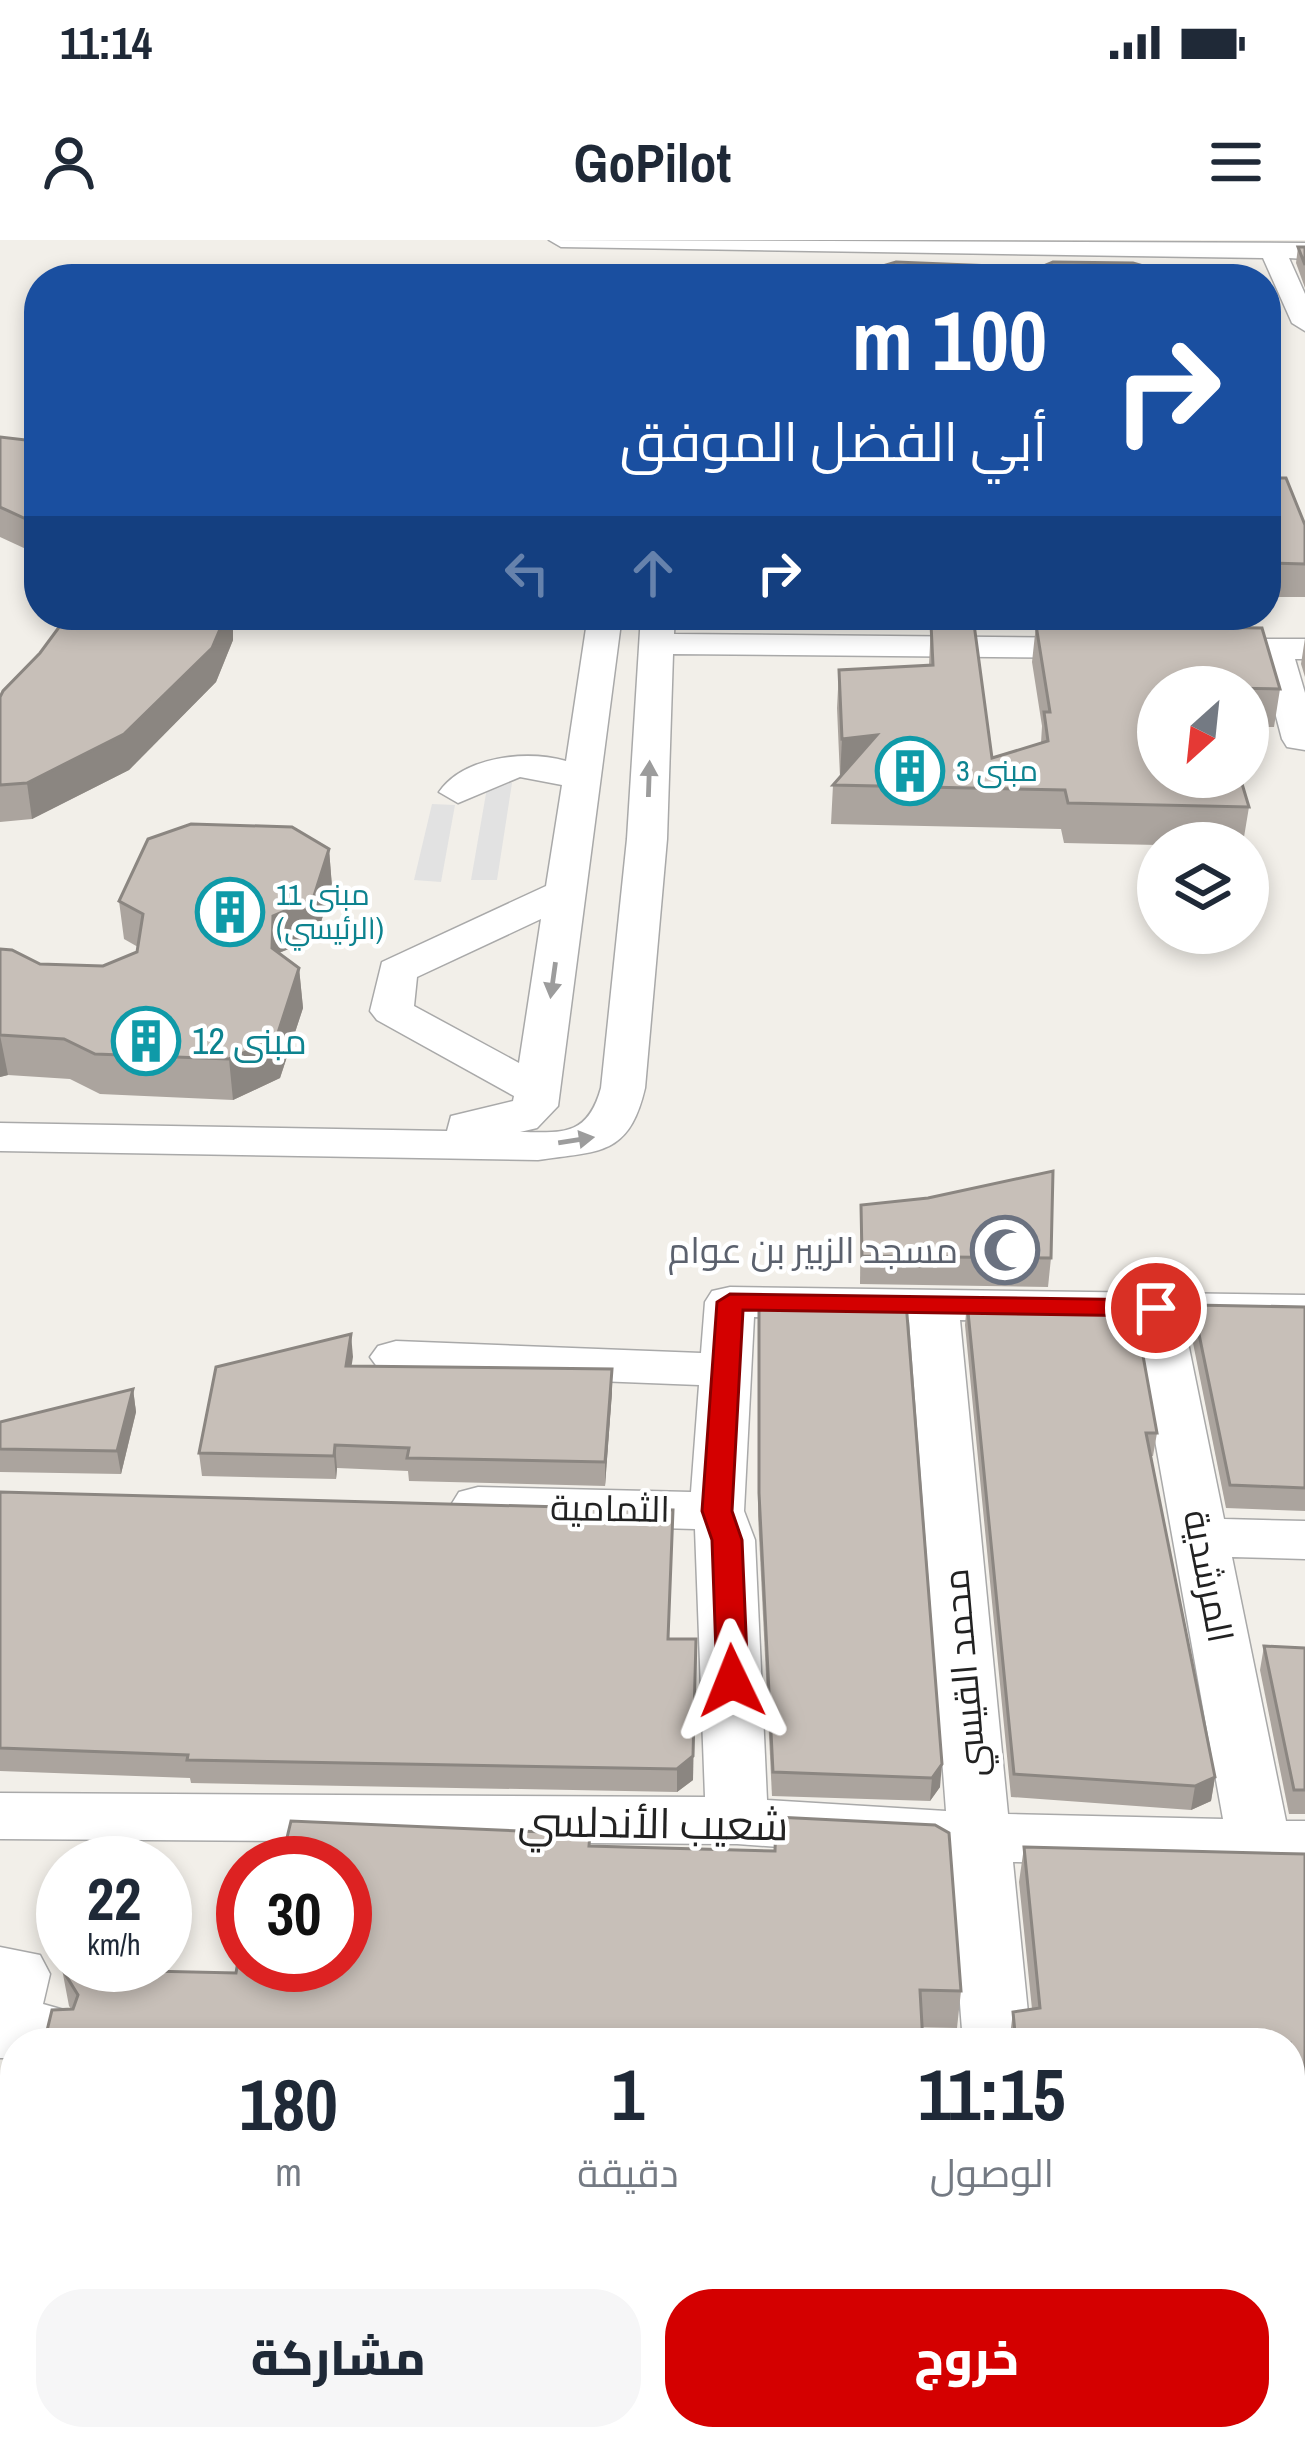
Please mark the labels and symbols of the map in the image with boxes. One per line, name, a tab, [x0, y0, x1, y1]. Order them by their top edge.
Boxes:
north arrow	[1137, 666, 1269, 798]
building icon: مبنى 3	[875, 736, 945, 806]
place label: مبنى 3	[956, 750, 1038, 790]
one-way arrow	[640, 759, 659, 797]
place label: مبنى 11 (الرئيسي)	[276, 874, 384, 951]
building icon: مبنى 11 (الرئيسي)	[195, 877, 265, 947]
one-way arrow	[543, 962, 562, 999]
building icon: مبنى 12	[111, 1006, 181, 1076]
place label: مبنى 12	[192, 1017, 307, 1065]
one-way arrow	[558, 1131, 596, 1149]
mosque icon: مسجد الزبير بن عوام	[970, 1215, 1040, 1285]
place label: مسجد الزبير بن عوام	[668, 1226, 958, 1275]
pin	[1105, 1257, 1207, 1359]
street label: الثمامية	[550, 1483, 670, 1533]
street label: المرشدية	[1173, 1506, 1245, 1646]
street label: محمد القيسي	[931, 1567, 1000, 1779]
position arrow	[669, 1618, 795, 1744]
street label: شعيب الأندلسي	[517, 1793, 789, 1856]
speed limit sign: 30	[216, 1836, 372, 1992]

